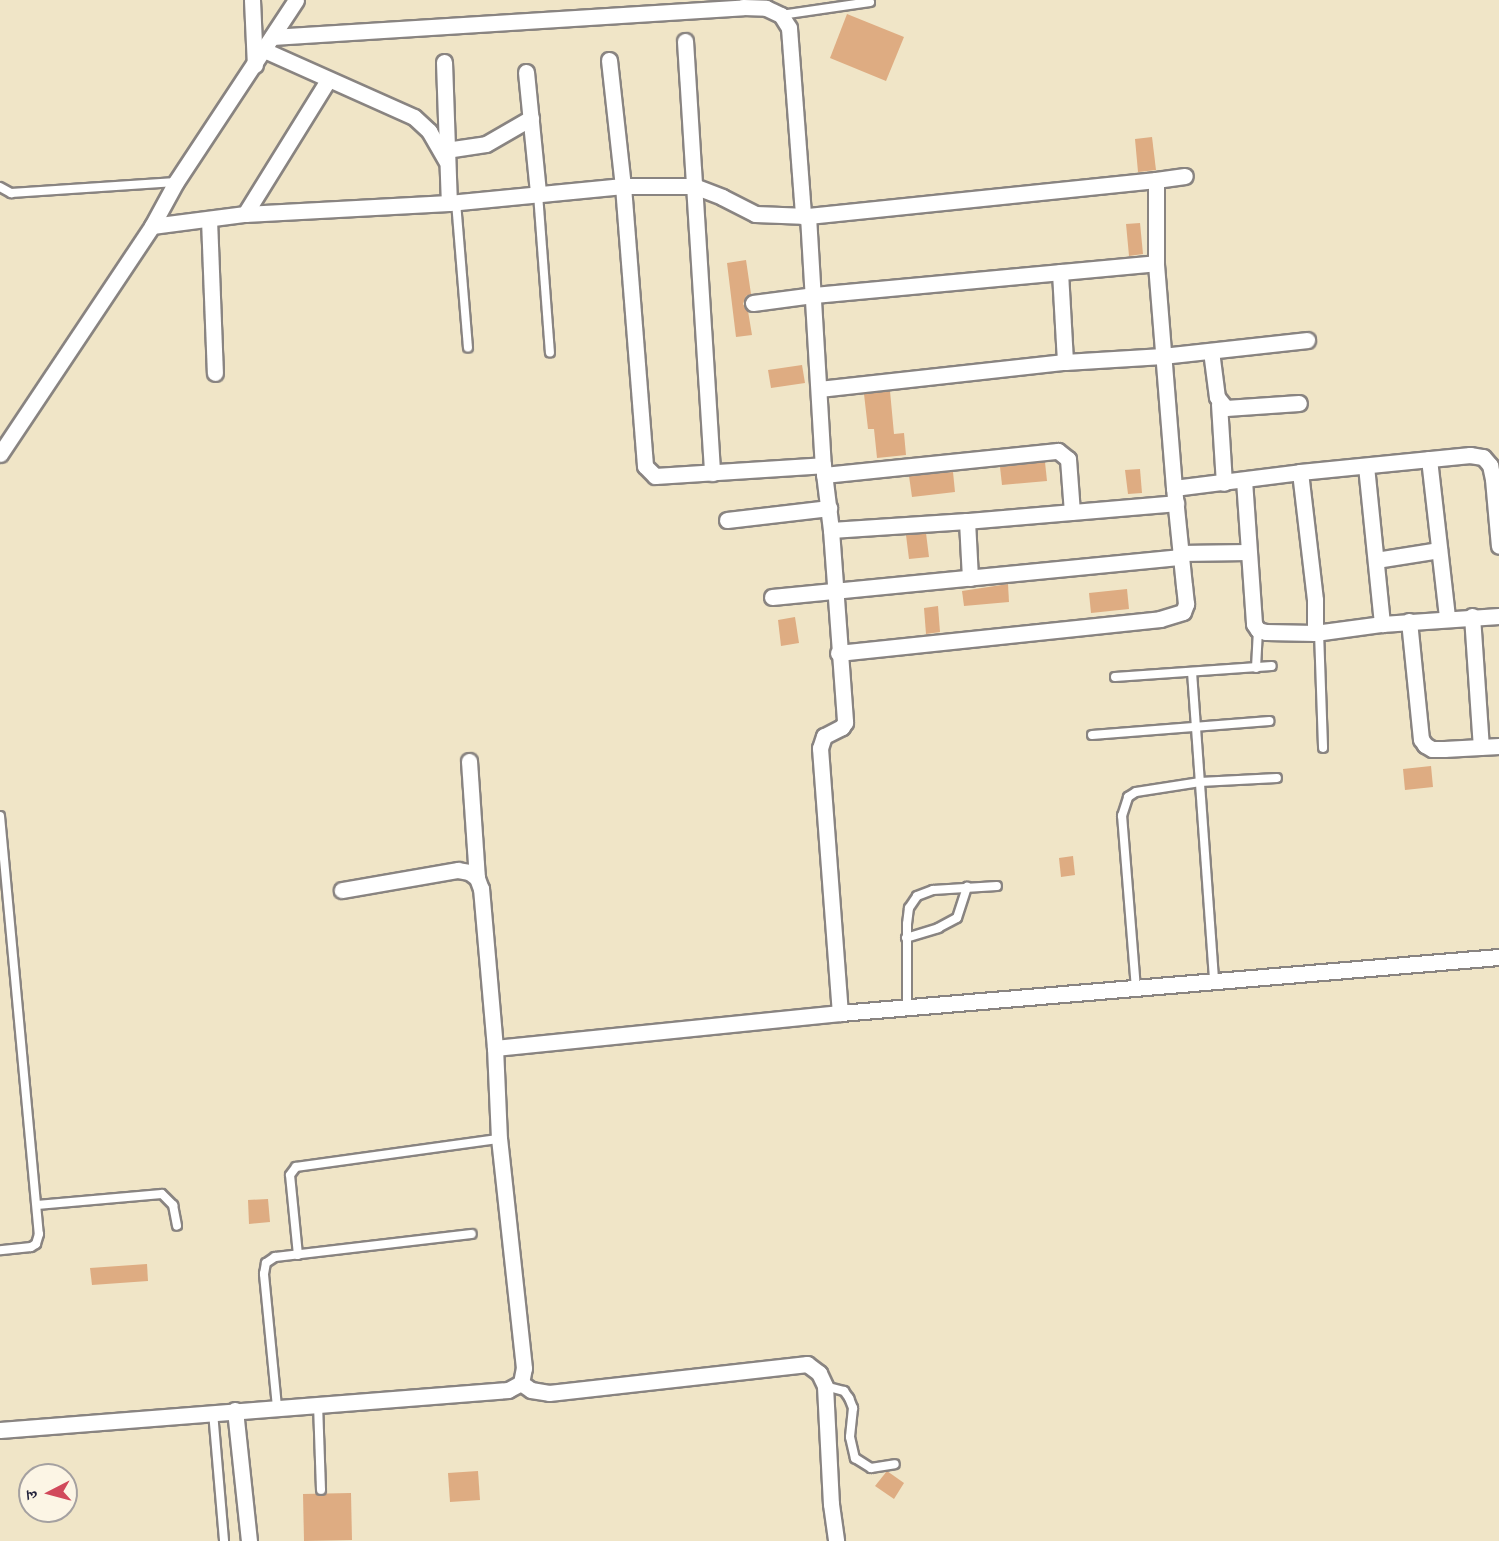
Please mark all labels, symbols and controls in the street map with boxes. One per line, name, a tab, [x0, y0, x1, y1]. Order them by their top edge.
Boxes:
north arrow	[18, 1463, 78, 1523]
text: उ	[21, 1490, 42, 1500]

